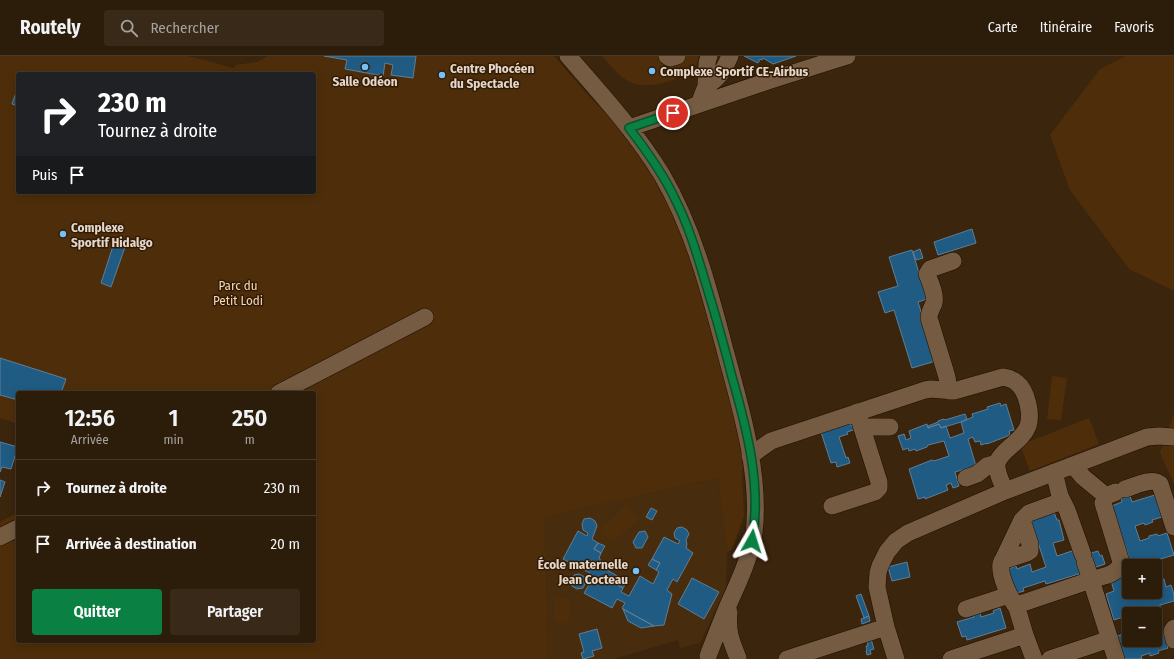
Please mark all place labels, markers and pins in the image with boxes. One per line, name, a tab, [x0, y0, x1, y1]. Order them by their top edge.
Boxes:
place label: Centre Phocéen du Spectacle	[450, 61, 534, 91]
marker: Salle Odéon	[360, 62, 370, 72]
place label: Complexe Sportif CE-Airbus	[660, 64, 808, 79]
marker: Complexe Sportif CE-Airbus	[647, 66, 657, 76]
marker: Centre Phocéen du Spectacle	[437, 70, 447, 80]
place label: Salle Odéon	[332, 74, 398, 89]
pin	[656, 96, 690, 130]
place label: Complexe Sportif Hidalgo	[71, 220, 153, 250]
marker: Complexe Sportif Hidalgo	[58, 229, 68, 239]
place label: École maternelle Jean Cocteau	[538, 556, 628, 587]
marker: École maternelle Jean Cocteau	[631, 566, 641, 576]

